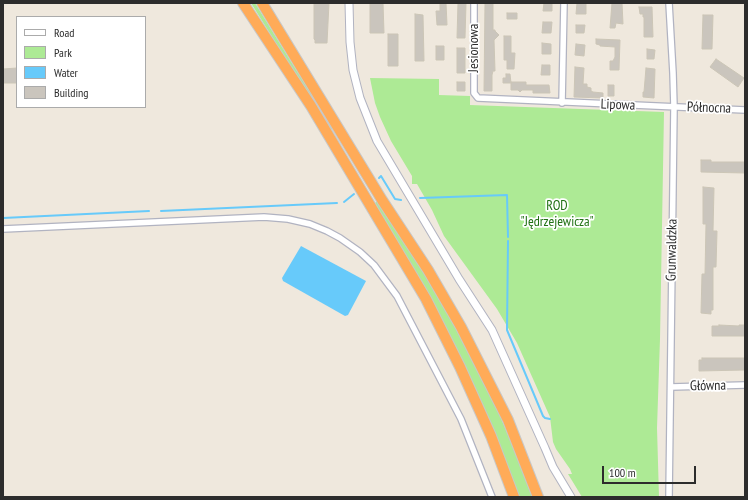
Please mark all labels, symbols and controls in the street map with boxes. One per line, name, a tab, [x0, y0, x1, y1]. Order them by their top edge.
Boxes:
legend	[16, 16, 146, 108]
street label: Jesionowa	[466, 24, 482, 72]
text: Road	[54, 25, 74, 40]
text: Park	[54, 45, 72, 60]
text: Water	[54, 65, 78, 80]
text: Building	[54, 85, 89, 100]
street label: Lipowa	[600, 96, 636, 114]
street label: Północna	[687, 99, 731, 117]
park label: ROD "Jędrzejewicza"	[521, 198, 593, 230]
street label: Grunwaldzka	[663, 219, 681, 281]
street label: Główna	[690, 377, 726, 395]
scale bar	[604, 458, 698, 484]
text: 100 m	[609, 465, 636, 480]

